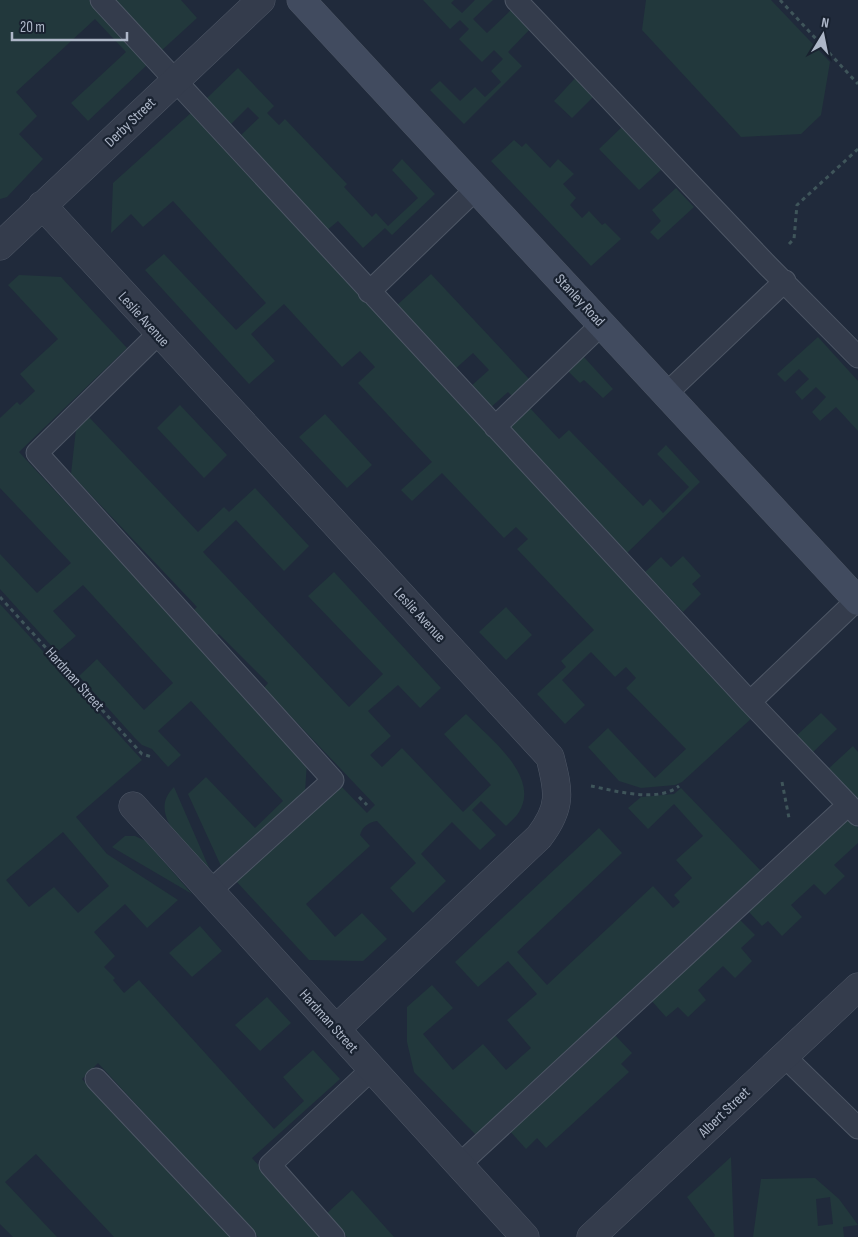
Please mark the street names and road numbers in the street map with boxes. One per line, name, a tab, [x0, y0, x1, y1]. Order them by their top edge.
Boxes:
street label: Derby Street	[101, 93, 160, 151]
street label: Stanley Road	[551, 270, 609, 331]
street label: Leslie Avenue	[114, 288, 173, 351]
street label: Leslie Avenue	[390, 584, 450, 647]
street label: Hardman Street	[41, 643, 109, 716]
street label: Hardman Street	[295, 985, 363, 1058]
street label: Albert Street	[694, 1083, 755, 1142]

